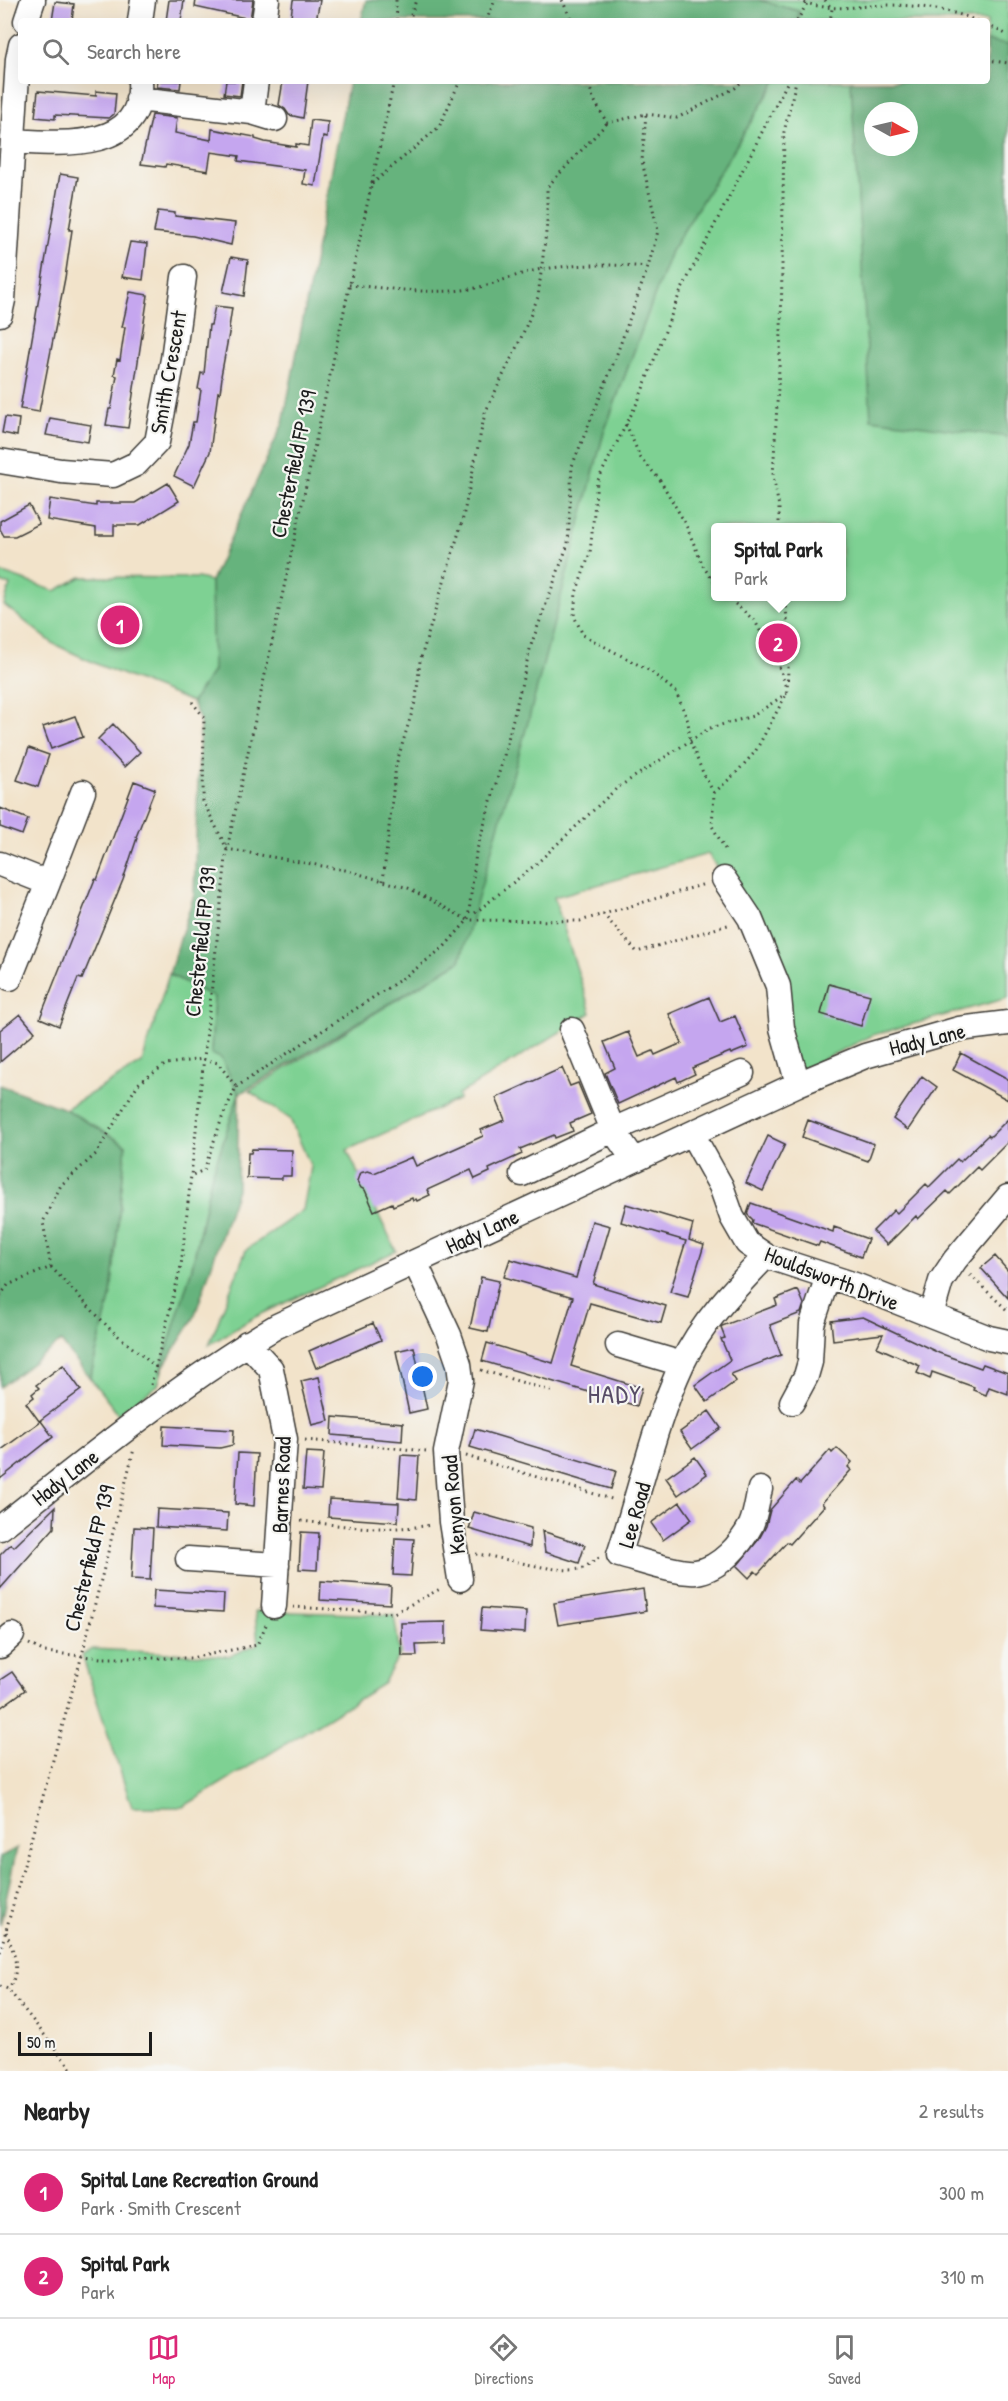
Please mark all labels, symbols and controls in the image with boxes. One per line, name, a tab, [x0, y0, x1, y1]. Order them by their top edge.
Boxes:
search box	[18, 18, 990, 84]
icon: search	[39, 35, 72, 68]
text: Search here	[87, 36, 181, 66]
north arrow	[864, 102, 918, 156]
street label: Smith Crescent	[142, 308, 194, 436]
street label: Chesterfield FP 139	[263, 387, 323, 541]
popup	[711, 523, 846, 601]
text: Spital Park	[734, 534, 823, 564]
text: Park	[734, 564, 768, 591]
pin: 1	[100, 602, 140, 648]
pin: 2	[758, 620, 798, 666]
street label: Chesterfield FP 139	[177, 866, 223, 1018]
street label: Hady Lane	[886, 1015, 968, 1063]
street label: Hady Lane	[441, 1201, 524, 1261]
street label: Houldsworth Drive	[760, 1239, 904, 1317]
your location	[408, 1362, 437, 1391]
district label: HADY	[588, 1376, 642, 1411]
street label: Barnes Road	[264, 1436, 298, 1534]
street label: Hady Lane	[25, 1441, 105, 1513]
street label: Kenyon Road	[434, 1454, 472, 1556]
street label: Lee Road	[610, 1478, 658, 1551]
street label: Chesterfield FP 139	[56, 1482, 122, 1634]
scale bar	[18, 2029, 152, 2056]
text: 50 m	[27, 2031, 56, 2053]
text: Nearby	[24, 2093, 90, 2128]
text: 2 results	[919, 2097, 984, 2124]
text: Spital Lane Recreation Ground	[81, 2164, 318, 2194]
text: 1	[40, 2179, 47, 2206]
text: 300 m	[939, 2179, 984, 2206]
text: Park · Smith Crescent	[81, 2194, 241, 2221]
text: Spital Park	[81, 2248, 169, 2278]
text: 2	[39, 2263, 48, 2290]
text: 310 m	[941, 2263, 984, 2290]
text: Park	[81, 2278, 114, 2305]
tab: Map	[147, 2331, 180, 2389]
tab: Directions	[475, 2331, 533, 2389]
tab: Saved	[828, 2331, 861, 2389]

